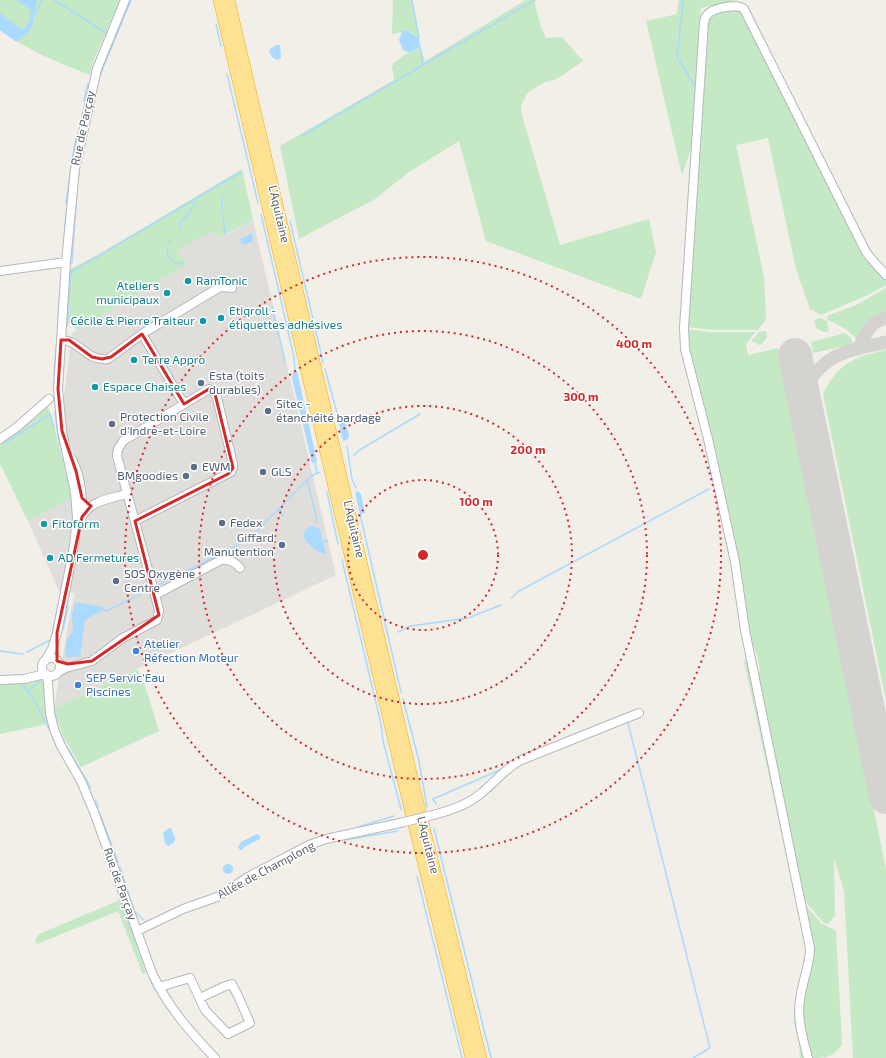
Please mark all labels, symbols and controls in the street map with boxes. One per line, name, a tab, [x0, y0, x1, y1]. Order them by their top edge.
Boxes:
street label: Rue de Parçay	[67, 88, 98, 167]
street label: L'Aquitaine	[267, 184, 293, 244]
place label: RamTonic	[196, 273, 248, 287]
marker: RamTonic	[183, 276, 193, 286]
place label: Ateliers municipaux	[96, 278, 160, 306]
marker: Ateliers municipaux	[162, 288, 172, 298]
place label: Etiqroll - étiquettes adhésives	[229, 303, 342, 331]
place label: Cécile & Pierre Traiteur	[71, 313, 195, 327]
marker: Etiqroll - étiquettes adhésives	[216, 313, 226, 323]
marker: Cécile & Pierre Traiteur	[198, 316, 208, 326]
text: 400 m	[616, 336, 652, 350]
place label: Terre Appro	[142, 352, 205, 366]
marker: Terre Appro	[129, 355, 139, 365]
place label: Esta (toits durables)	[209, 368, 264, 396]
marker: Esta (toits durables)	[196, 378, 206, 388]
place label: Espace Chaises	[103, 379, 186, 393]
marker: Espace Chaises	[90, 382, 100, 392]
text: 300 m	[563, 389, 599, 403]
place label: Sitec - étanchéité bardage	[276, 396, 381, 424]
marker: Sitec - étanchéité bardage	[263, 406, 273, 416]
place label: Protection Civile d'Indre-et-Loire	[120, 409, 209, 437]
marker: Protection Civile d'Indre-et-Loire	[107, 419, 117, 429]
text: 200 m	[510, 442, 546, 456]
place label: EWM	[202, 459, 231, 473]
marker: EWM	[189, 462, 199, 472]
place label: GLS	[271, 464, 292, 478]
marker: GLS	[258, 467, 268, 477]
place label: BMgoodies	[117, 468, 178, 482]
marker: BMgoodies	[181, 471, 191, 481]
text: 100 m	[459, 494, 493, 508]
street label: L'Aquitaine	[342, 499, 368, 559]
place label: Fedex	[230, 515, 263, 529]
place label: Fitoform	[52, 516, 99, 530]
marker: Fedex	[217, 518, 227, 528]
marker: Fitoform	[39, 519, 49, 529]
place label: Giffard Manutention	[204, 530, 274, 558]
marker: Giffard Manutention	[277, 540, 287, 550]
centre of rings	[416, 548, 430, 562]
place label: AD Fermetures	[58, 550, 139, 564]
marker: AD Fermetures	[45, 553, 55, 563]
place label: SOS Oxygène Centre	[124, 566, 195, 594]
marker: SOS Oxygène Centre	[111, 576, 121, 586]
place label: Atelier Réfection Moteur	[144, 636, 239, 664]
marker: Atelier Réfection Moteur	[131, 646, 141, 656]
place label: SEP Servic'Eau Piscines	[86, 670, 165, 698]
marker: SEP Servic'Eau Piscines	[73, 680, 83, 690]
street label: L'Aquitaine	[415, 815, 443, 875]
street label: Allée de Champlong	[215, 837, 317, 901]
street label: Rue de Parçay	[100, 845, 141, 923]

